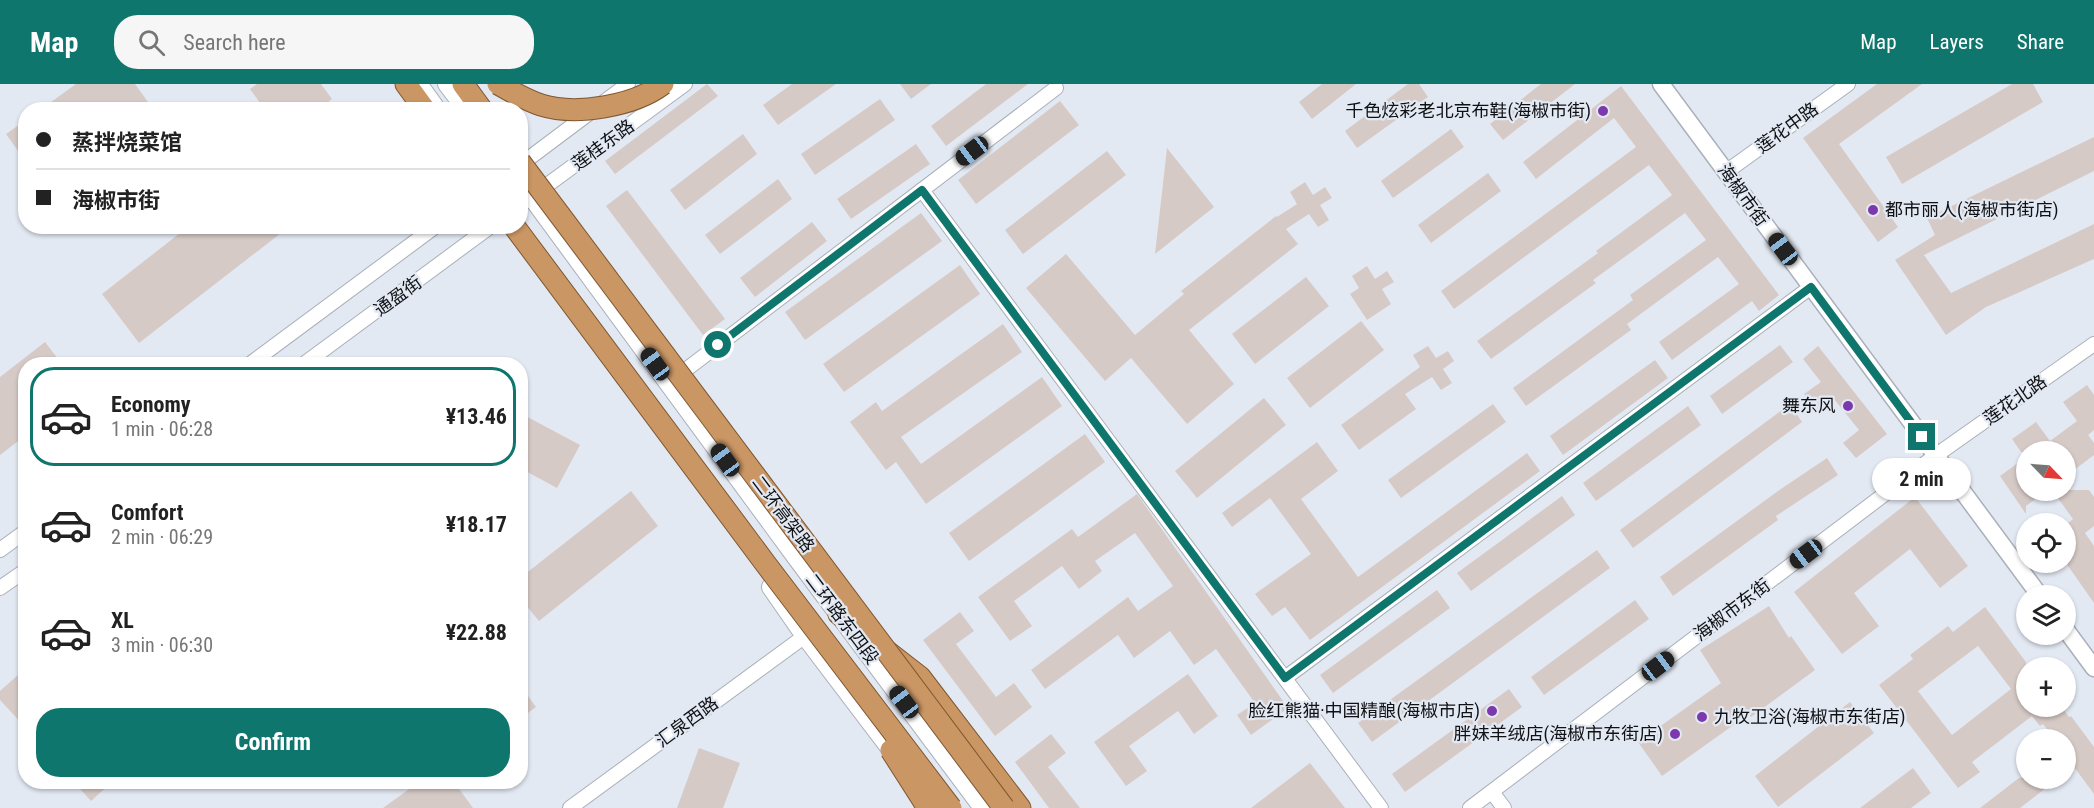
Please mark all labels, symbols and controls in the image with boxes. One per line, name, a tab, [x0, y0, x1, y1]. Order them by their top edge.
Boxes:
search box	[114, 15, 534, 69]
text: Map	[30, 26, 78, 59]
icon: search	[135, 26, 168, 59]
text: Search here	[183, 30, 286, 55]
text: Map	[1860, 30, 1897, 54]
text: Layers	[1930, 30, 1984, 54]
text: Share	[2017, 30, 2064, 54]
street label: 莲花中路	[1751, 98, 1822, 157]
place label: 千色炫彩老北京布鞋(海椒市街)	[1346, 100, 1591, 122]
marker: 千色炫彩老北京布鞋(海椒市街)	[1596, 104, 1610, 118]
street label: 莲桂东路	[567, 115, 638, 174]
text: 蒸拌烧菜馆	[72, 130, 182, 155]
car	[952, 133, 992, 169]
street label: 海椒市街	[1714, 159, 1773, 230]
text: 海椒市街	[72, 188, 160, 213]
place label: 都市丽人(海椒市街店)	[1885, 199, 2058, 221]
marker: 都市丽人(海椒市街店)	[1866, 203, 1880, 217]
car	[1765, 229, 1801, 269]
street label: 通盈街	[370, 271, 426, 320]
route start	[704, 331, 731, 358]
car	[637, 344, 673, 384]
street label: 莲花北路	[1979, 370, 2050, 429]
icon: car	[39, 390, 93, 444]
text: Economy	[111, 392, 191, 417]
place label: 舞东风	[1782, 395, 1836, 416]
marker: 舞东风	[1841, 399, 1855, 413]
text: ¥13.46	[446, 404, 507, 429]
text: 1 min · 06:28	[111, 417, 213, 441]
route end	[1908, 423, 1935, 450]
car	[707, 440, 743, 480]
north arrow	[2016, 441, 2076, 501]
map controls	[2016, 441, 2076, 789]
callout: 2 min	[1872, 458, 1972, 500]
text: 2 min	[1899, 467, 1944, 491]
street label: 二环高架路	[748, 471, 819, 556]
icon: car	[39, 498, 93, 552]
text: Comfort	[111, 500, 184, 525]
text: ¥18.17	[446, 512, 507, 537]
button: locate	[2016, 513, 2076, 573]
text: 2 min · 06:29	[111, 525, 213, 549]
car	[1786, 536, 1826, 572]
street label: 二环路东四段	[802, 569, 883, 668]
street label: 海椒市东街	[1689, 574, 1774, 645]
button: layers	[2016, 585, 2076, 645]
icon: car	[39, 606, 93, 660]
text: XL	[111, 608, 134, 633]
text: ¥22.88	[446, 620, 507, 645]
text: 3 min · 06:30	[111, 633, 213, 657]
car	[1638, 648, 1678, 684]
button: +	[2016, 657, 2076, 717]
car	[886, 682, 922, 722]
street label: 汇泉西路	[651, 692, 722, 751]
place label: 脸红熊猫·中国精酿(海椒市店)	[1248, 700, 1480, 722]
marker: 脸红熊猫·中国精酿(海椒市店)	[1485, 704, 1499, 718]
place label: 九牧卫浴(海椒市东街店)	[1714, 706, 1905, 728]
button: Confirm	[36, 708, 510, 777]
marker: 九牧卫浴(海椒市东街店)	[1695, 710, 1709, 724]
place label: 胖妹羊绒店(海椒市东街店)	[1454, 723, 1663, 745]
marker: 胖妹羊绒店(海椒市东街店)	[1668, 727, 1682, 741]
button: −	[2016, 729, 2076, 789]

